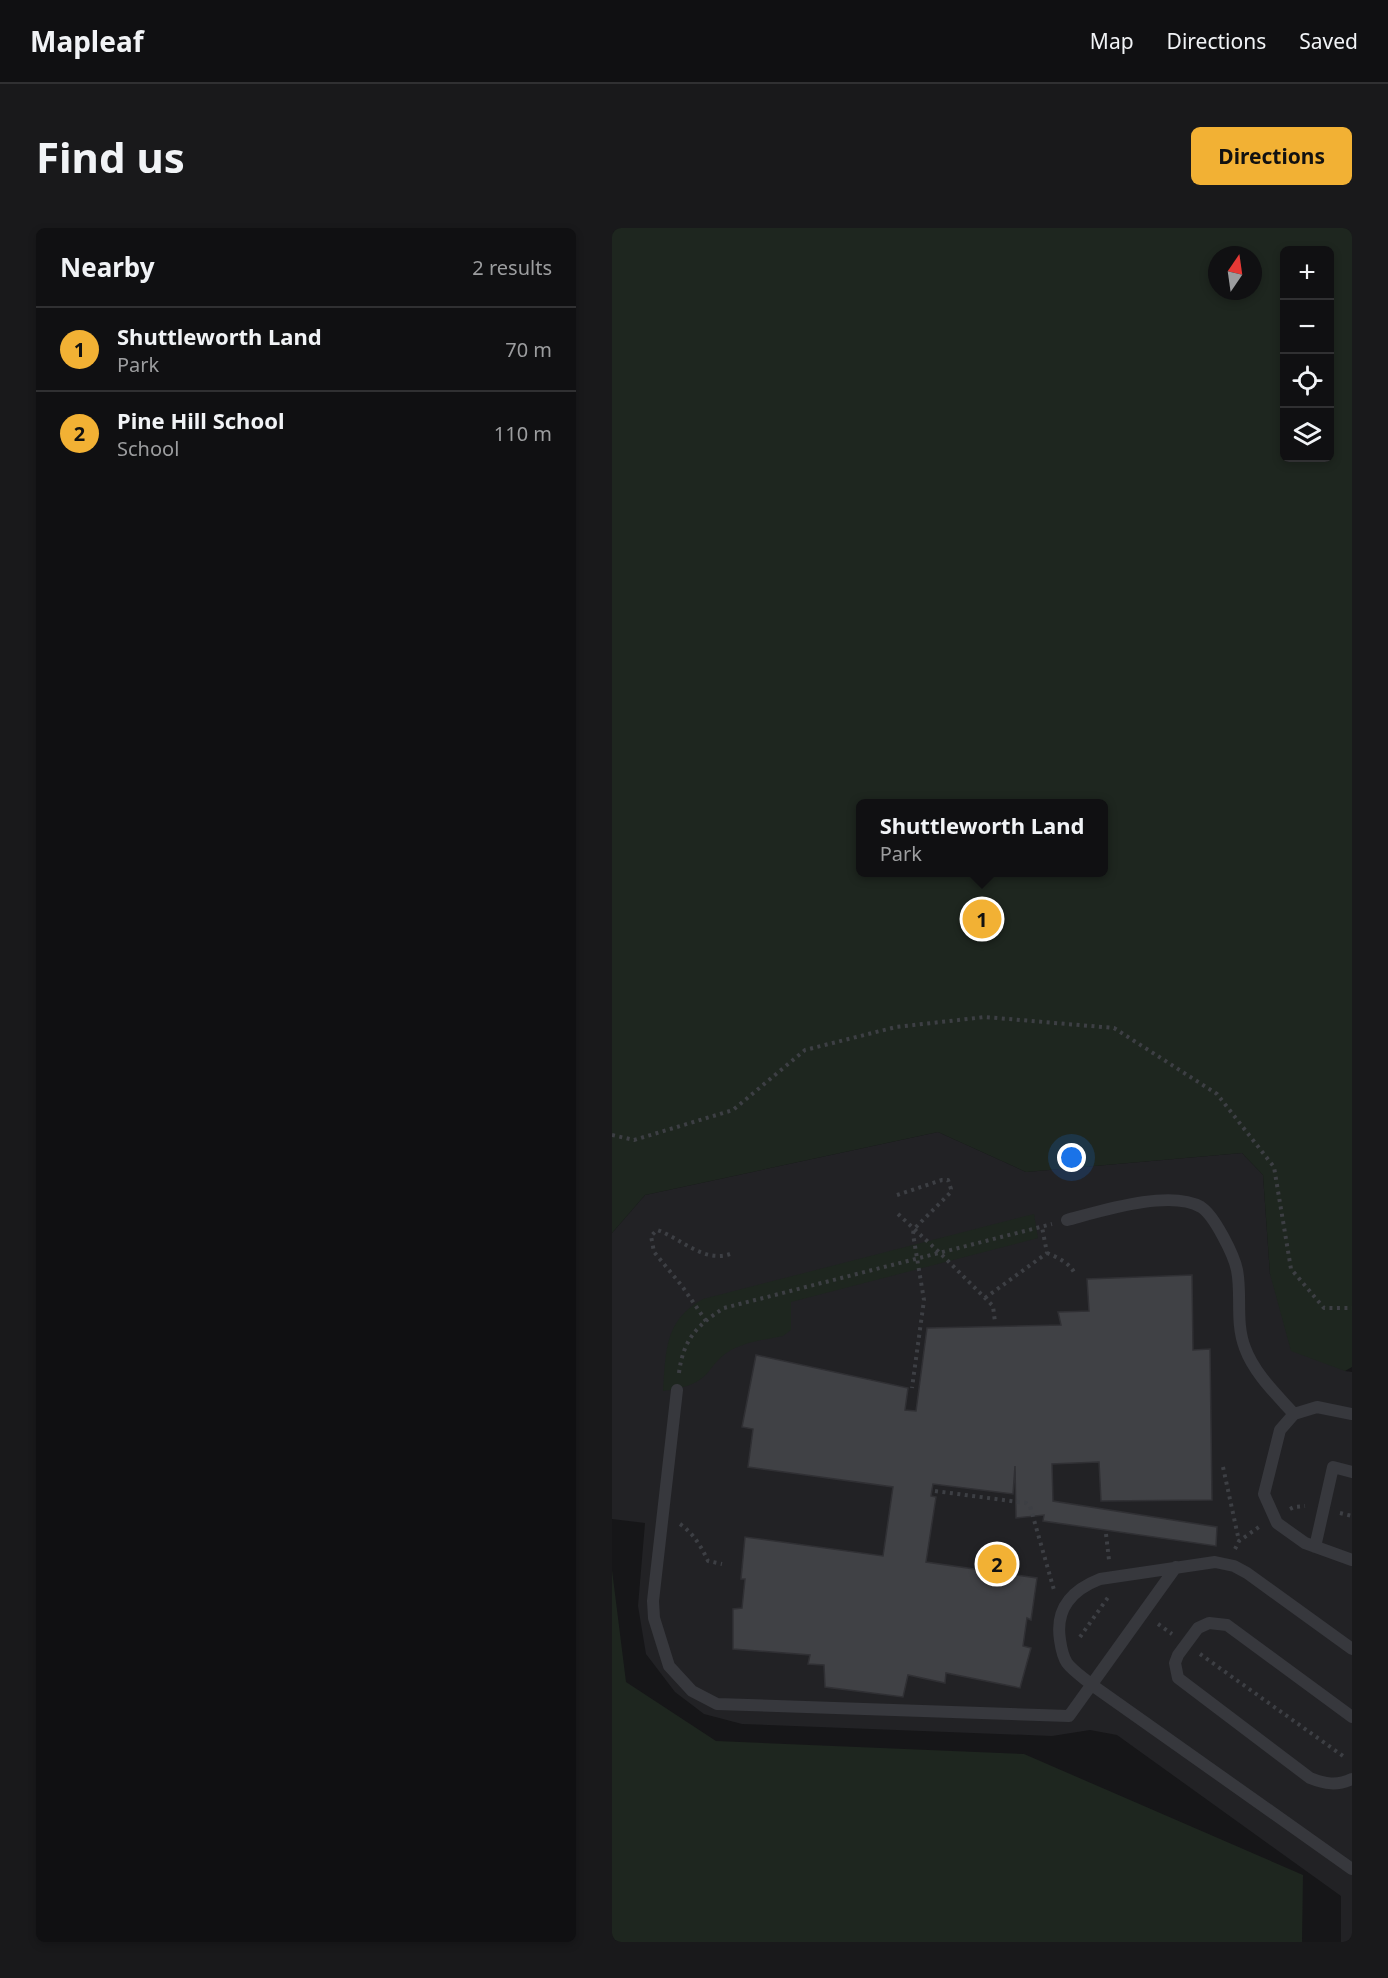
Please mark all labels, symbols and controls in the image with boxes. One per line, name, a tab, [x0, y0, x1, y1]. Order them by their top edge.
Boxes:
text: Mapleaf	[30, 22, 144, 60]
text: Map	[1090, 27, 1134, 55]
text: Directions	[1167, 27, 1266, 55]
text: Saved	[1299, 27, 1358, 55]
button: Directions	[1191, 127, 1352, 185]
text: Find us	[36, 128, 185, 185]
north arrow	[1208, 246, 1262, 300]
map controls	[1280, 246, 1334, 462]
button: +	[1280, 246, 1334, 300]
text: Nearby	[60, 249, 155, 285]
text: 2 results	[472, 254, 552, 281]
button: −	[1280, 300, 1334, 354]
text: Shuttleworth Land	[117, 321, 322, 351]
text: 1	[74, 336, 85, 363]
text: 70 m	[505, 336, 552, 363]
text: Park	[117, 351, 159, 378]
button: locate	[1280, 354, 1334, 408]
text: Pine Hill School	[117, 405, 284, 435]
button: layers	[1280, 408, 1334, 462]
text: 2	[74, 420, 85, 447]
text: 110 m	[494, 420, 552, 447]
text: School	[117, 435, 179, 462]
popup	[856, 799, 1108, 877]
text: Shuttleworth Land	[880, 810, 1084, 840]
text: Park	[880, 840, 922, 867]
pin: 1	[962, 896, 1001, 942]
your location	[1057, 1143, 1086, 1172]
pin: 2	[978, 1542, 1016, 1586]

